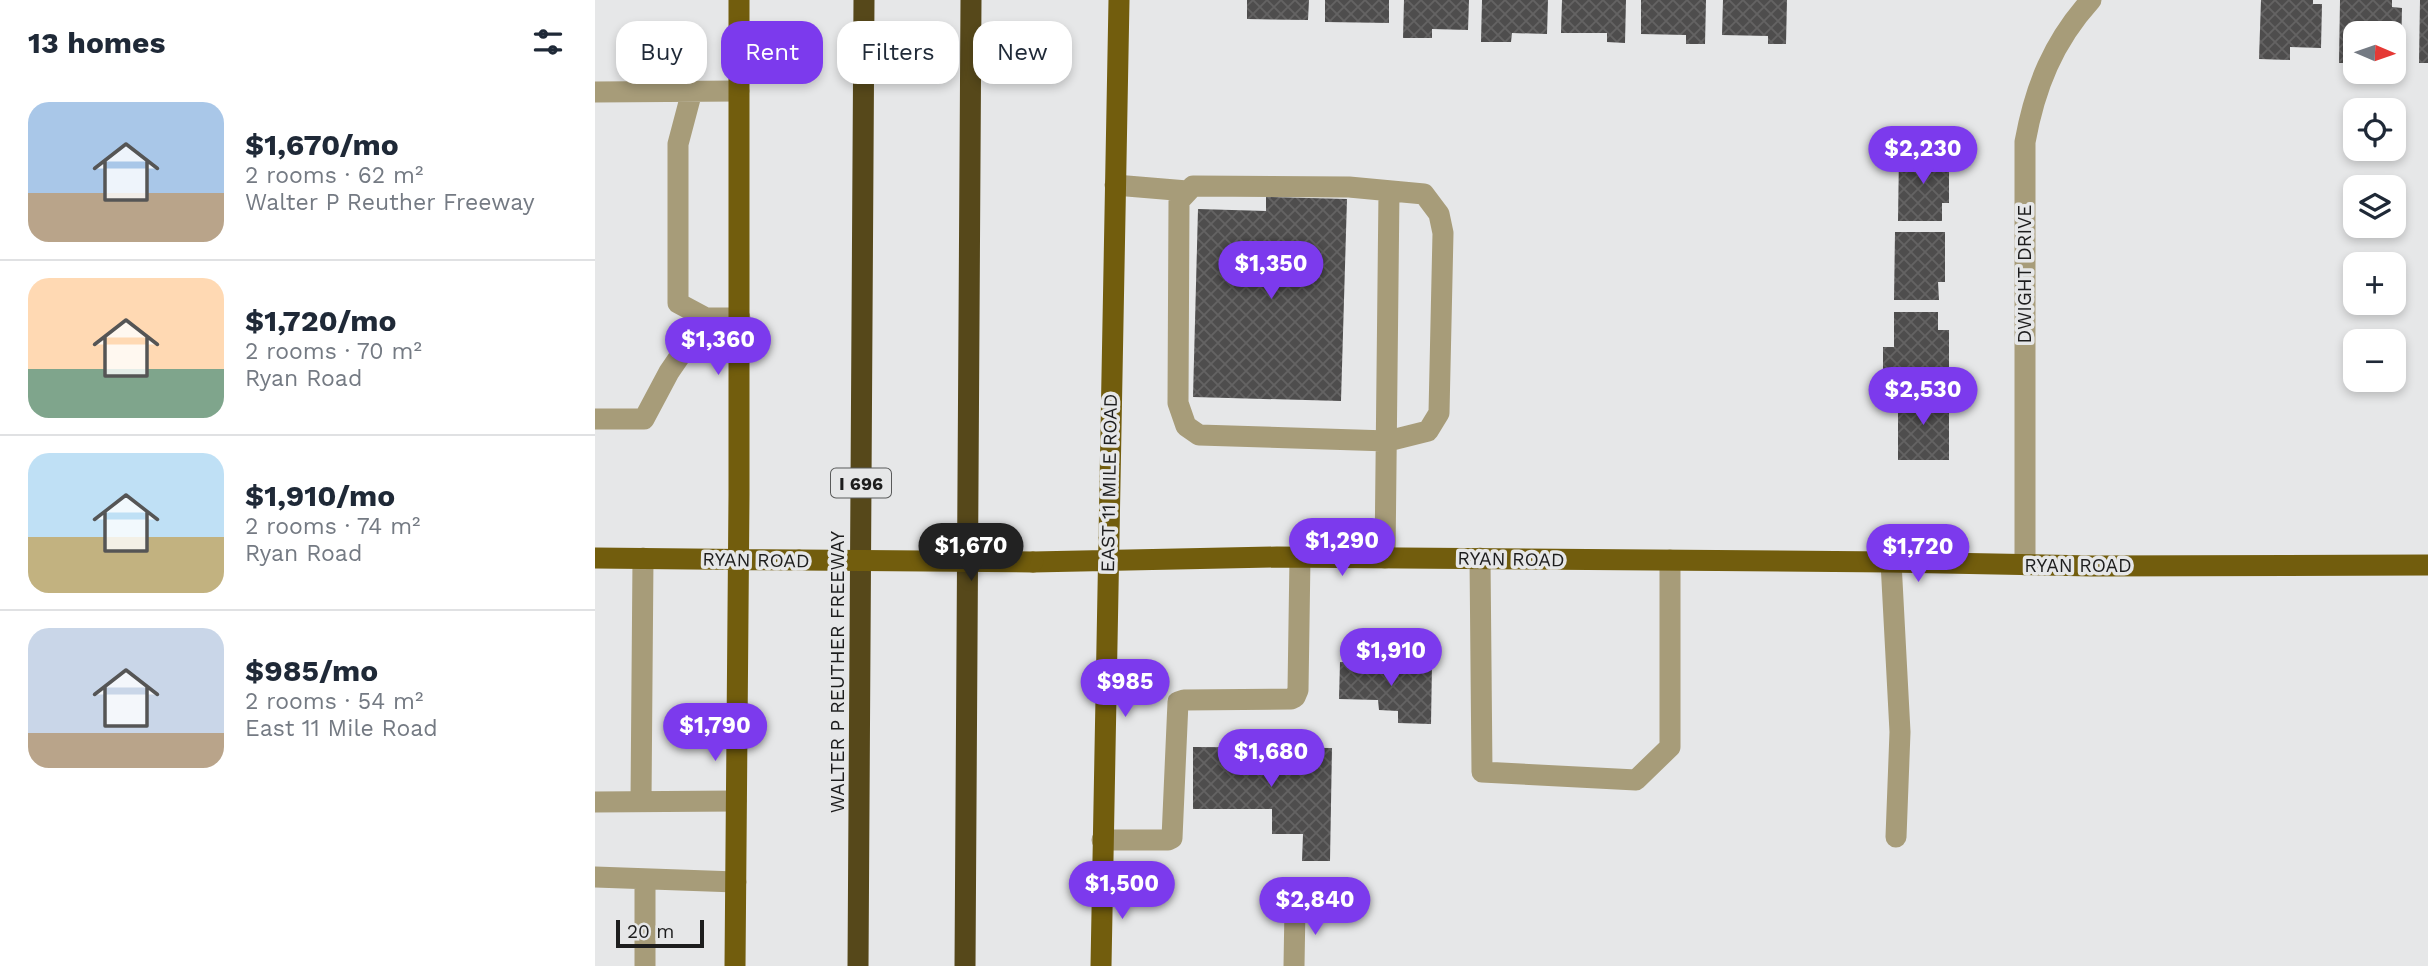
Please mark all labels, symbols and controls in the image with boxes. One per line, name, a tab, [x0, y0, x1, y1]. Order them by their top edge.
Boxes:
chip: Buy	[616, 21, 707, 84]
chip: Rent	[721, 21, 823, 84]
chip: Filters	[837, 21, 959, 84]
chip: New	[973, 21, 1072, 84]
north arrow	[2343, 21, 2406, 84]
map controls	[2343, 21, 2406, 392]
icon: filters	[529, 23, 567, 61]
text: 13 homes	[28, 25, 165, 60]
button: locate	[2343, 98, 2406, 161]
text: $1,670/mo	[245, 127, 399, 162]
pin: $2,230	[1866, 127, 1980, 186]
icon: home	[84, 130, 168, 214]
text: $2,230	[1884, 135, 1962, 162]
text: 2 rooms · 62 m²	[245, 162, 423, 189]
button: layers	[2343, 175, 2406, 238]
text: Walter P Reuther Freeway	[245, 189, 535, 216]
street label: DWIGHT DRIVE	[2013, 205, 2036, 343]
pin: $1,350	[1214, 242, 1328, 301]
text: $1,350	[1234, 250, 1308, 277]
button: +	[2343, 252, 2406, 315]
text: $1,720/mo	[245, 303, 396, 338]
icon: home	[84, 306, 168, 390]
pin: $1,360	[661, 318, 775, 377]
text: $1,360	[681, 326, 755, 353]
button: −	[2343, 329, 2406, 392]
text: 2 rooms · 70 m²	[245, 338, 422, 365]
text: Ryan Road	[245, 365, 362, 392]
pin: $2,530	[1866, 368, 1980, 427]
text: $2,530	[1885, 376, 1961, 403]
street label: EAST 11 MILE ROAD	[1096, 393, 1122, 573]
road number: I 696	[831, 468, 891, 498]
text: $1,910/mo	[245, 478, 395, 513]
icon: home	[84, 481, 168, 565]
text: 2 rooms · 74 m²	[245, 513, 420, 540]
pin: $1,290	[1285, 518, 1399, 578]
pin: $1,670	[914, 524, 1028, 583]
pin: $1,720	[1861, 524, 1975, 584]
text: $1,290	[1305, 527, 1379, 554]
street label: WALTER P REUTHER FREEWAY	[826, 531, 849, 813]
text: $1,670	[934, 532, 1008, 559]
text: $1,720	[1882, 533, 1954, 560]
text: Ryan Road	[245, 540, 362, 567]
street label: RYAN ROAD	[1457, 547, 1565, 571]
street label: RYAN ROAD	[702, 548, 810, 572]
street label: RYAN ROAD	[2024, 554, 2132, 577]
pin: $1,910	[1334, 628, 1448, 688]
text: $1,910	[1356, 637, 1426, 664]
text: $985/mo	[245, 653, 378, 688]
icon: home	[84, 656, 168, 740]
pin: $985	[1084, 660, 1166, 719]
text: $985	[1097, 668, 1153, 695]
text: 2 rooms · 54 m²	[245, 688, 423, 715]
pin: $1,790	[658, 704, 772, 763]
text: $1,790	[679, 712, 751, 739]
text: East 11 Mile Road	[245, 715, 438, 742]
pin: $1,680	[1214, 730, 1328, 789]
text: $1,680	[1234, 738, 1308, 765]
pin: $1,500	[1065, 862, 1179, 921]
text: $1,500	[1085, 870, 1159, 897]
pin: $2,840	[1258, 878, 1372, 937]
text: $2,840	[1275, 886, 1355, 913]
scale bar	[616, 917, 703, 949]
text: 20 m	[627, 920, 674, 943]

